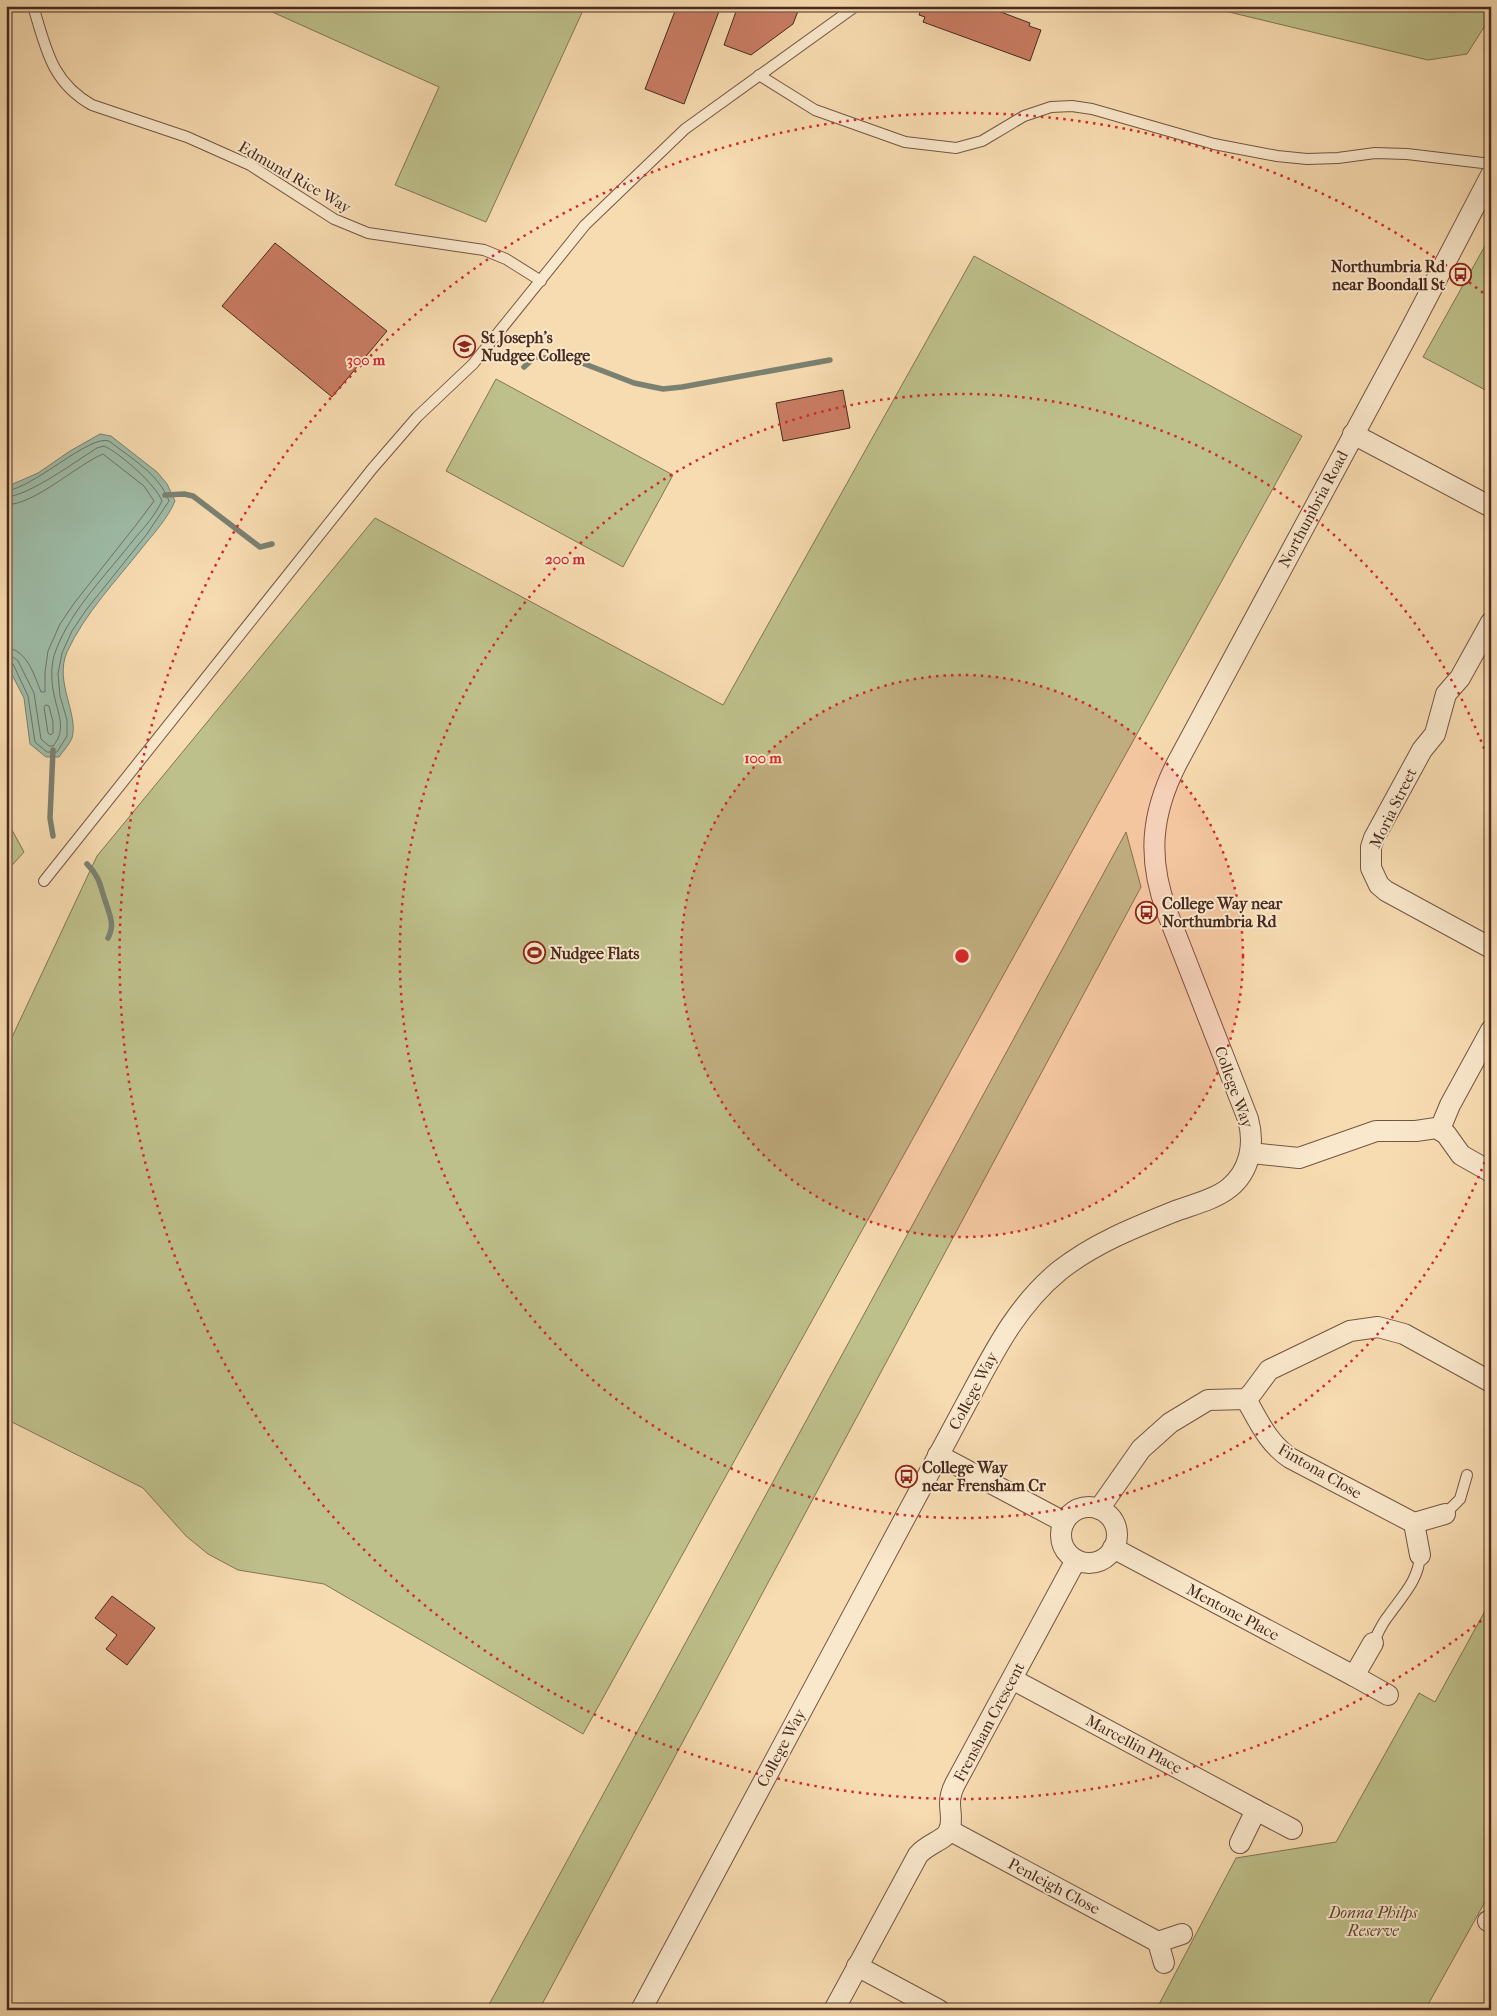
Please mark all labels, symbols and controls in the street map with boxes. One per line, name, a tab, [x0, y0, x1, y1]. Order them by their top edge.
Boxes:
street label: Edmund Rice Way	[235, 137, 355, 217]
place label: Northumbria Rd near Boondall St	[1331, 257, 1446, 294]
bus stop icon: Northumbria Rd near Boondall St	[1449, 263, 1473, 287]
place label: St Joseph's Nudgee College	[481, 328, 590, 366]
school or university icon: St Joseph's Nudgee College	[453, 334, 477, 358]
text: 300 m	[347, 351, 386, 369]
street label: Northumbria Road	[1274, 447, 1352, 571]
text: 200 m	[545, 550, 585, 568]
text: 100 m	[744, 749, 782, 767]
street label: Moria Street	[1365, 764, 1421, 851]
place label: College Way near Northumbria Rd	[1162, 894, 1284, 931]
bus stop icon: College Way near Northumbria Rd	[1134, 900, 1158, 924]
sports icon: Nudgee Flats	[522, 941, 546, 965]
place label: Nudgee Flats	[550, 944, 640, 964]
centre of rings	[953, 947, 971, 965]
street label: College Way	[1210, 1044, 1258, 1131]
street label: College Way	[945, 1348, 1002, 1433]
street label: Fintona Close	[1275, 1439, 1365, 1503]
place label: College Way near Frensham Cr	[921, 1458, 1047, 1495]
bus stop icon: College Way near Frensham Cr	[894, 1464, 918, 1488]
street label: Mentone Place	[1183, 1580, 1283, 1644]
street label: Frensham Crescent	[949, 1659, 1029, 1785]
street label: College Way	[753, 1705, 810, 1790]
street label: Marcellin Place	[1083, 1711, 1186, 1777]
street label: Penleigh Close	[1005, 1854, 1103, 1918]
park label: Donna Philps Reserve	[1328, 1903, 1418, 1940]

